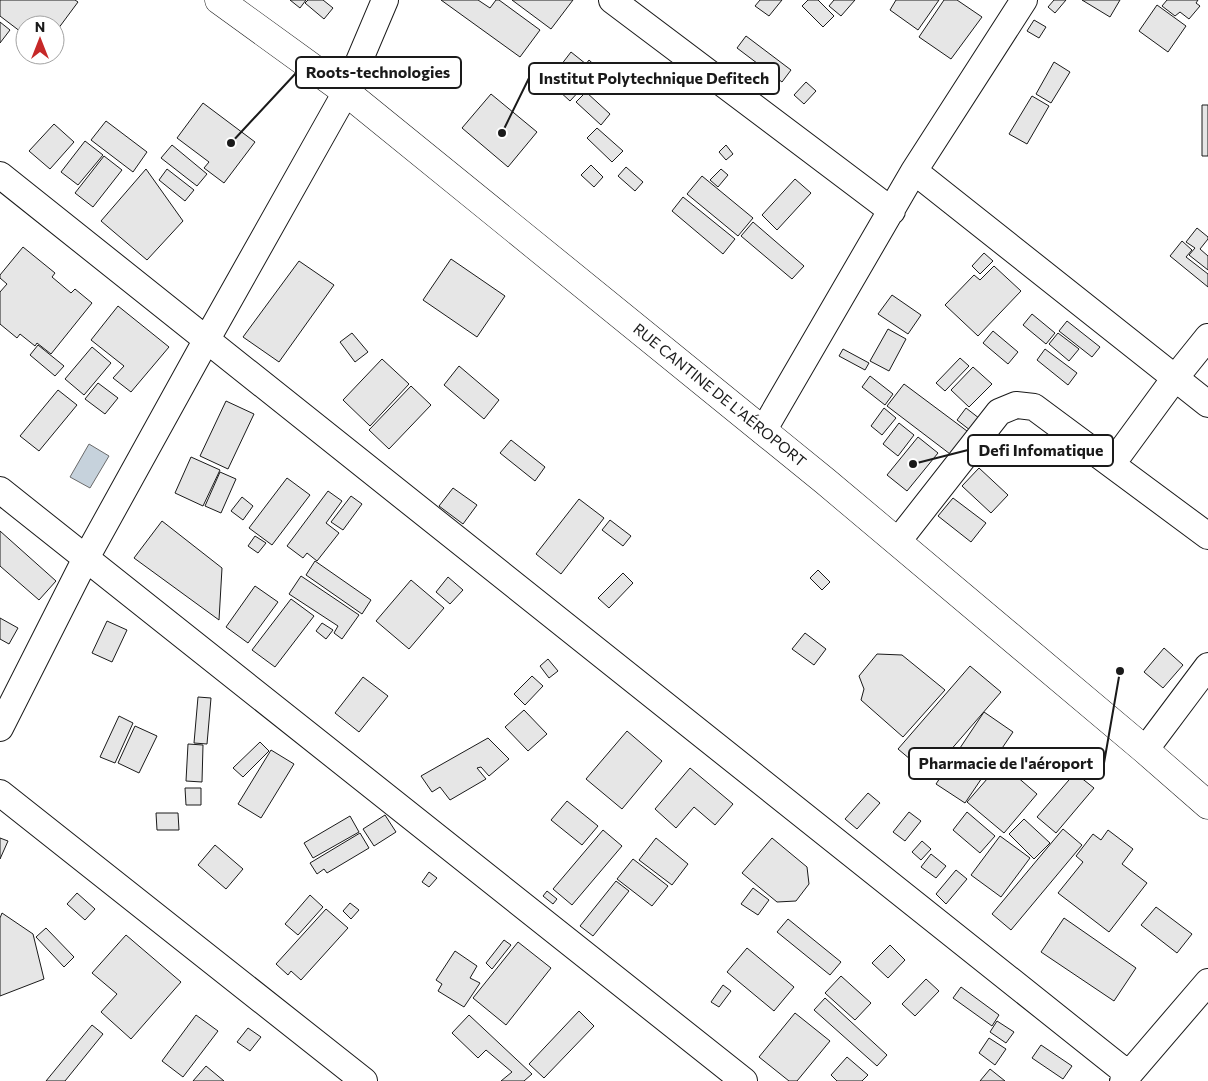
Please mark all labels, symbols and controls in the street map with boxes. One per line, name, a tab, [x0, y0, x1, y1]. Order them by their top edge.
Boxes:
north arrow	[15, 15, 65, 65]
text: N	[35, 18, 45, 35]
callout: Roots-technologies	[296, 57, 461, 88]
text: Roots-technologies	[306, 62, 450, 81]
callout: Institut Polytechnique Defitech	[529, 63, 779, 94]
text: Institut Polytechnique Defitech	[539, 68, 769, 87]
street label: RUE CANTINE DE L'AÉROPORT	[630, 319, 811, 470]
callout: Defi Infomatique	[968, 435, 1113, 466]
text: Defi Infomatique	[979, 440, 1103, 459]
callout: Pharmacie de l'aéroport	[909, 748, 1104, 779]
text: Pharmacie de l'aéroport	[919, 753, 1094, 772]

